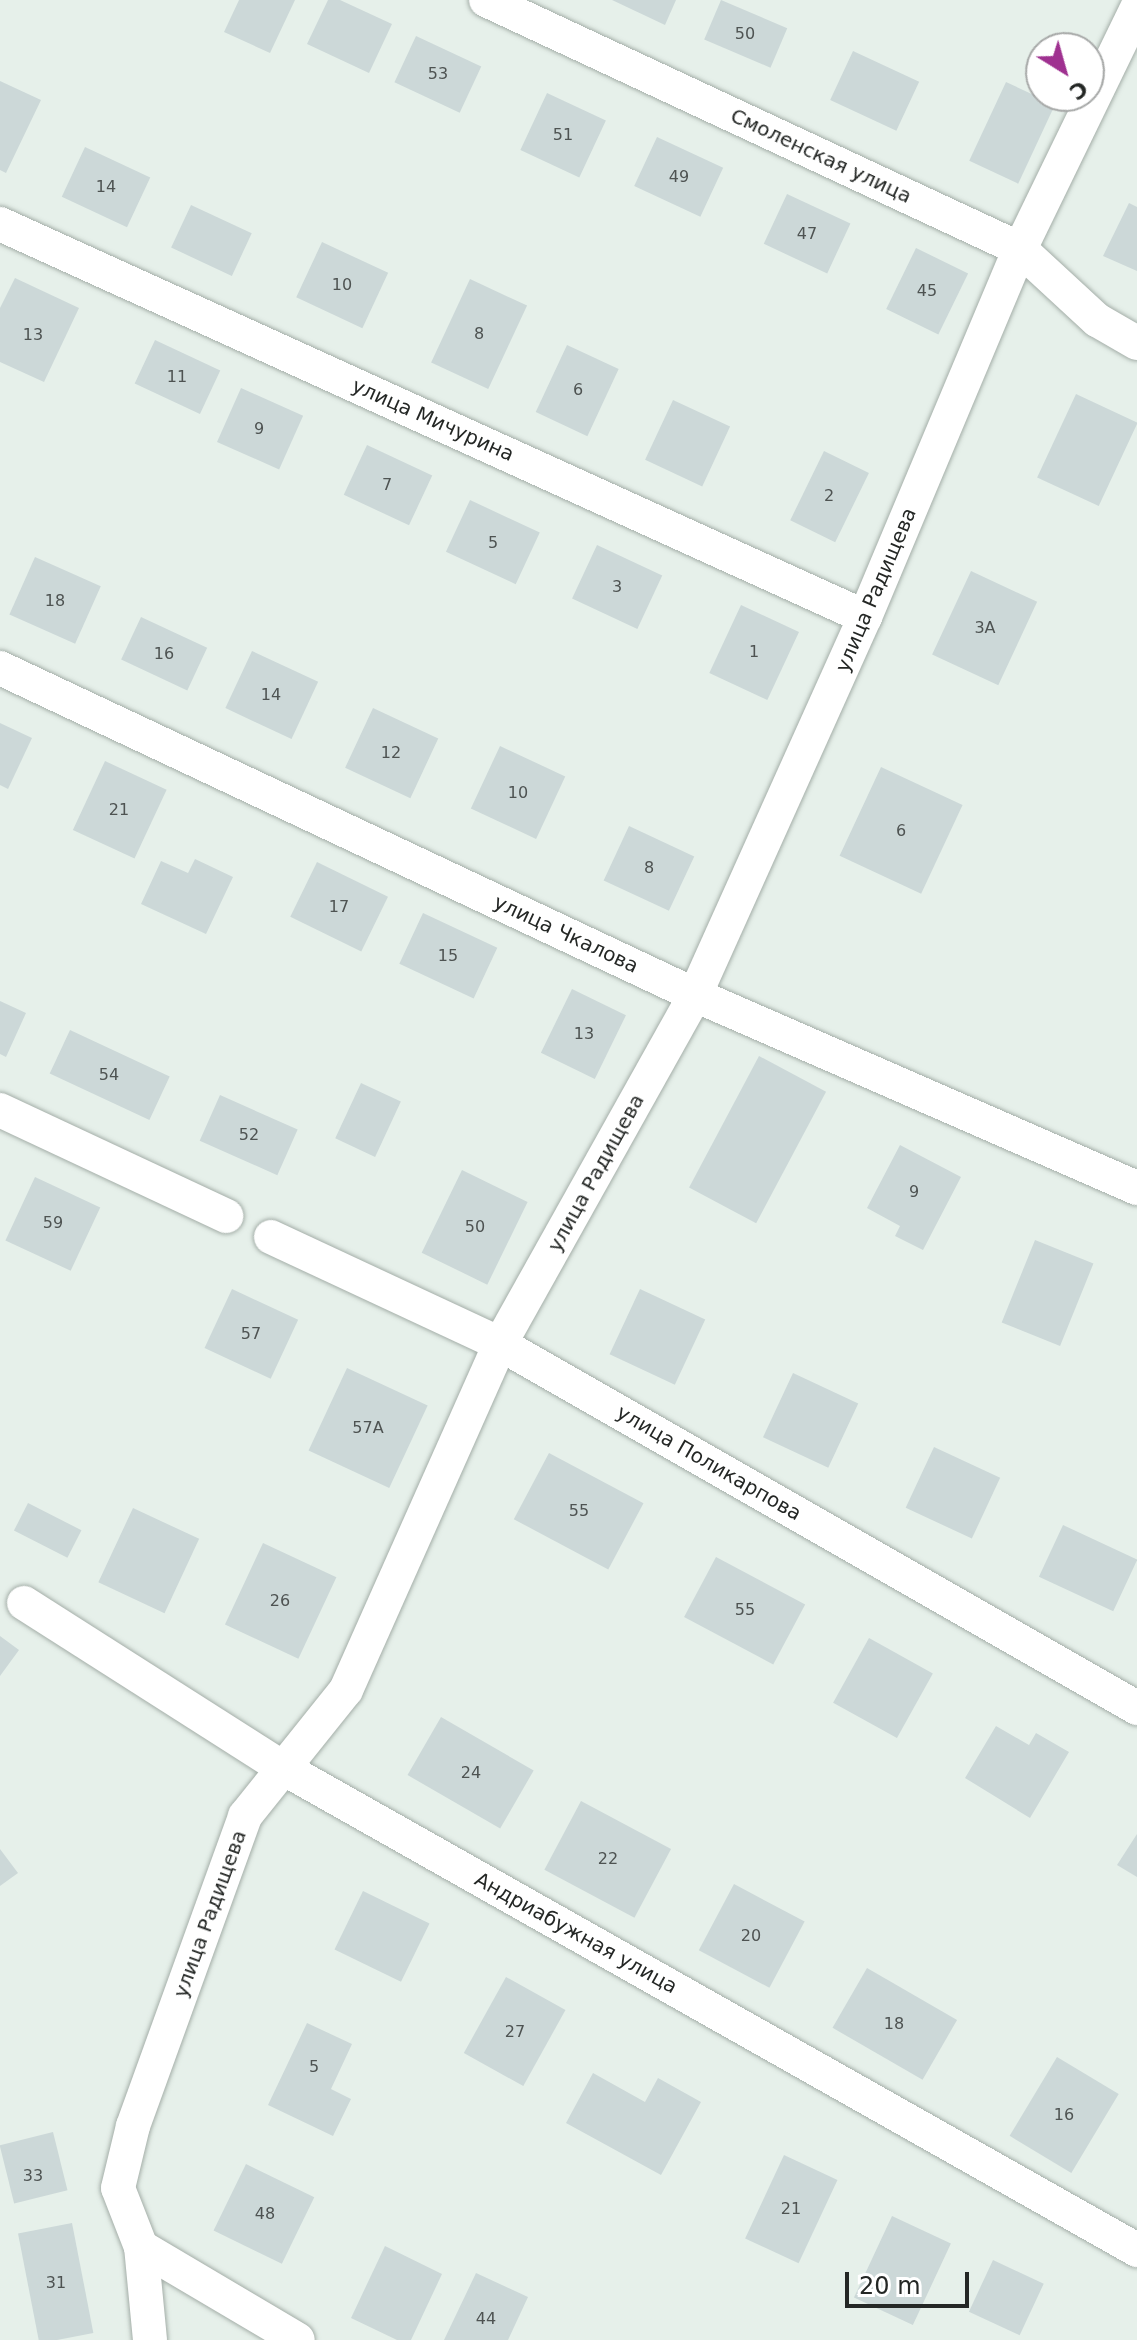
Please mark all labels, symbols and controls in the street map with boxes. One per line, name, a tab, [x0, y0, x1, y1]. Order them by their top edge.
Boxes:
house number: 50	[735, 24, 755, 44]
north arrow	[1025, 32, 1105, 112]
house number: 53	[428, 64, 448, 84]
text: С	[1065, 75, 1093, 105]
street label: Смоленская улица	[727, 104, 915, 208]
house number: 51	[553, 125, 573, 145]
house number: 49	[669, 167, 689, 187]
house number: 14	[96, 177, 116, 197]
house number: 47	[797, 224, 817, 244]
house number: 10	[332, 275, 352, 295]
house number: 45	[917, 281, 937, 301]
house number: 8	[474, 324, 484, 344]
house number: 13	[23, 325, 43, 345]
house number: 11	[167, 367, 187, 387]
street label: улица Мичурина	[348, 373, 518, 467]
house number: 6	[573, 380, 583, 400]
house number: 9	[254, 419, 264, 439]
house number: 7	[382, 475, 392, 495]
house number: 2	[824, 486, 834, 506]
street label: улица Радищева	[831, 504, 921, 676]
house number: 5	[488, 533, 498, 553]
house number: 3	[612, 577, 622, 597]
house number: 18	[45, 591, 65, 611]
house number: 3А	[974, 618, 996, 638]
house number: 1	[749, 642, 759, 662]
house number: 16	[154, 644, 174, 664]
house number: 14	[261, 685, 281, 705]
house number: 12	[381, 743, 401, 763]
house number: 10	[508, 783, 528, 803]
house number: 21	[109, 800, 129, 820]
house number: 6	[896, 821, 906, 841]
house number: 8	[644, 858, 654, 878]
street label: улица Чкалова	[490, 890, 642, 978]
house number: 17	[329, 897, 349, 917]
house number: 15	[438, 946, 458, 966]
house number: 13	[574, 1024, 594, 1044]
house number: 54	[99, 1065, 119, 1085]
street label: улица Радищева	[543, 1090, 649, 1256]
house number: 52	[239, 1125, 259, 1145]
house number: 9	[909, 1182, 919, 1202]
house number: 59	[43, 1213, 63, 1233]
house number: 50	[465, 1217, 485, 1237]
house number: 57	[241, 1324, 261, 1344]
street label: улица Поликарпова	[612, 1400, 806, 1526]
house number: 57А	[352, 1418, 384, 1438]
house number: 55	[569, 1501, 589, 1521]
house number: 26	[270, 1591, 290, 1611]
house number: 55	[735, 1600, 755, 1620]
house number: 24	[461, 1763, 481, 1783]
street label: улица Радищева	[169, 1827, 251, 2001]
house number: 22	[598, 1849, 618, 1869]
street label: Андриабужная улица	[471, 1867, 681, 1999]
house number: 20	[741, 1926, 761, 1946]
house number: 18	[884, 2014, 904, 2034]
house number: 27	[505, 2022, 525, 2042]
house number: 5	[309, 2057, 319, 2077]
house number: 16	[1054, 2105, 1074, 2125]
house number: 33	[23, 2166, 43, 2186]
house number: 21	[781, 2199, 801, 2219]
house number: 48	[255, 2204, 275, 2224]
scale bar	[849, 2256, 973, 2306]
text: 20 m	[859, 2272, 921, 2300]
house number: 31	[46, 2273, 66, 2293]
house number: 44	[476, 2309, 496, 2329]

